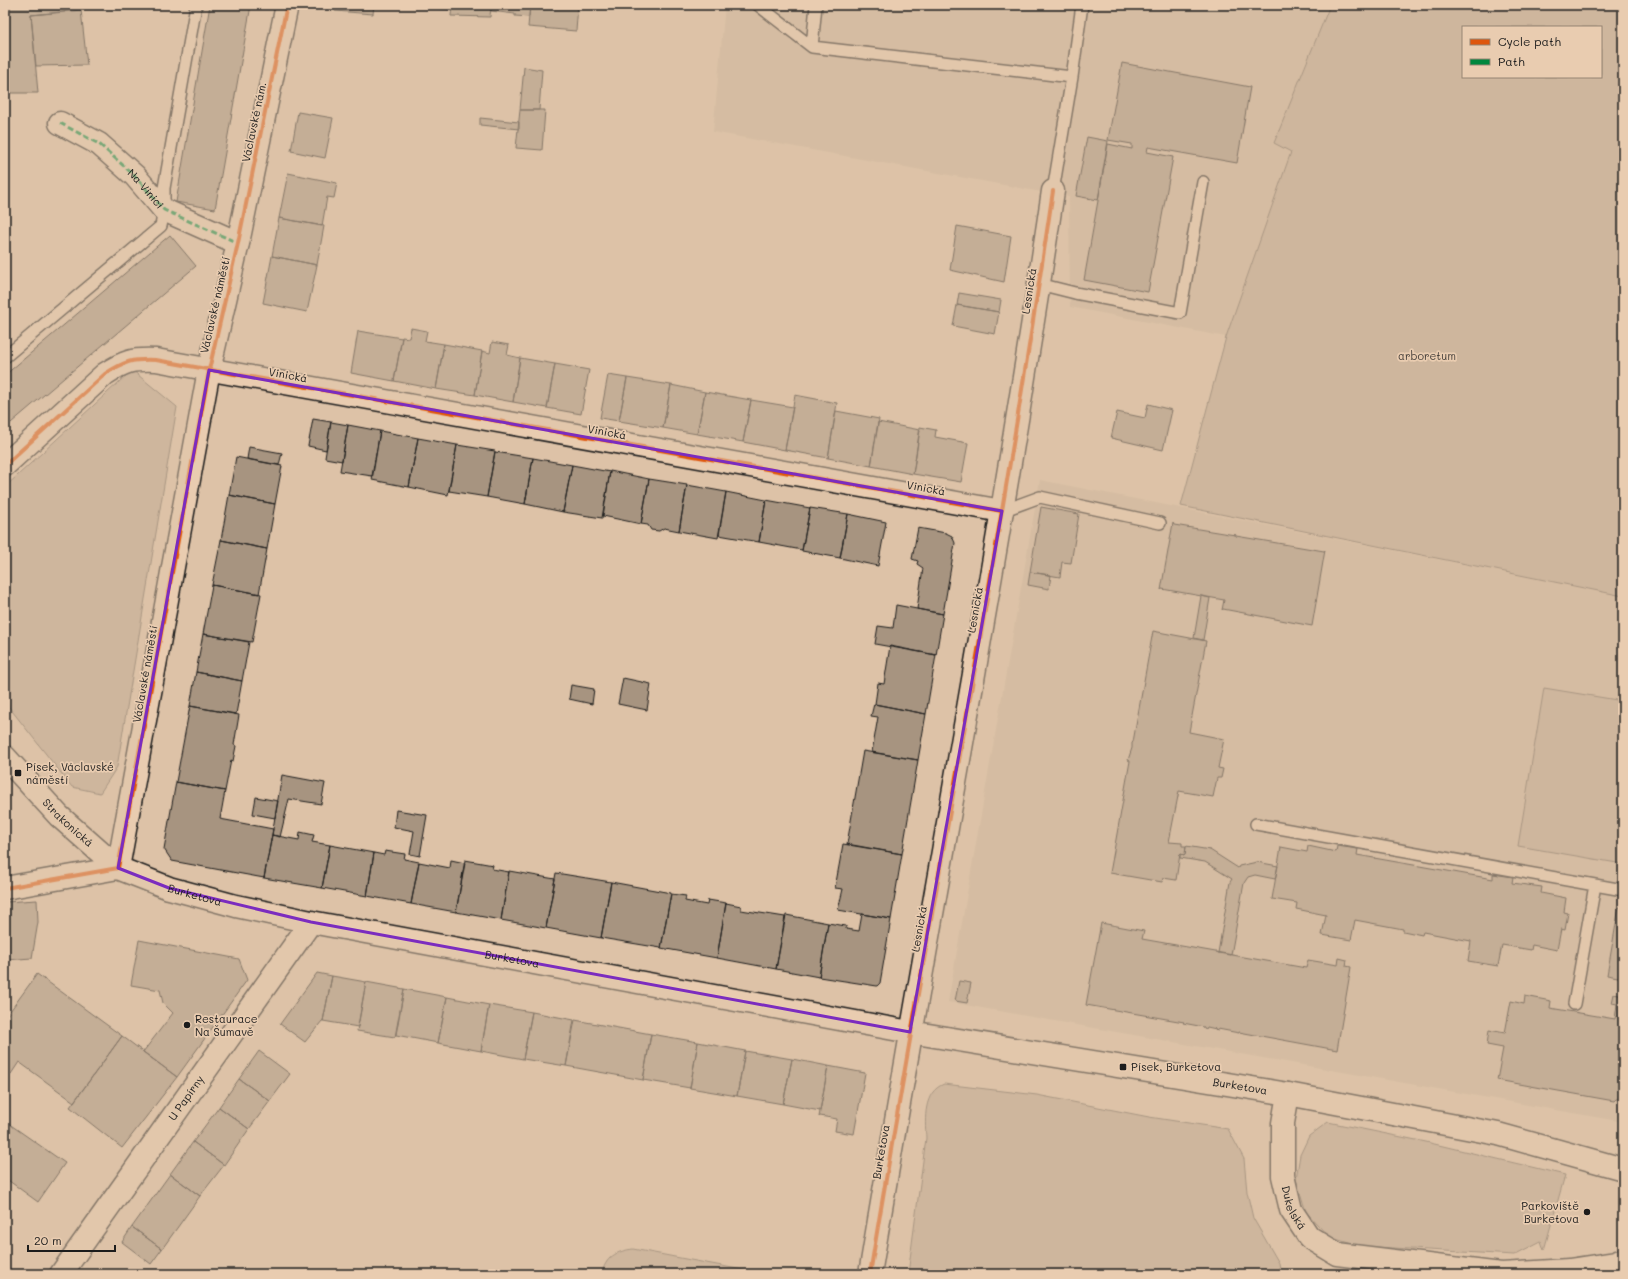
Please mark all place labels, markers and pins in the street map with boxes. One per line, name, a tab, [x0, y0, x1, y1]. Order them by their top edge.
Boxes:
place label: Písek, Václavské náměstí	[26, 759, 114, 787]
marker: Písek, Václavské náměstí	[13, 768, 23, 778]
place label: Restaurace Na Šumavě	[195, 1011, 258, 1039]
marker: Restaurace Na Šumavě	[182, 1020, 192, 1030]
place label: Písek, Burketova	[1131, 1059, 1221, 1074]
marker: Písek, Burketova	[1118, 1062, 1128, 1072]
place label: Parkoviště Burketova	[1521, 1198, 1579, 1226]
marker: Parkoviště Burketova	[1582, 1207, 1592, 1217]

